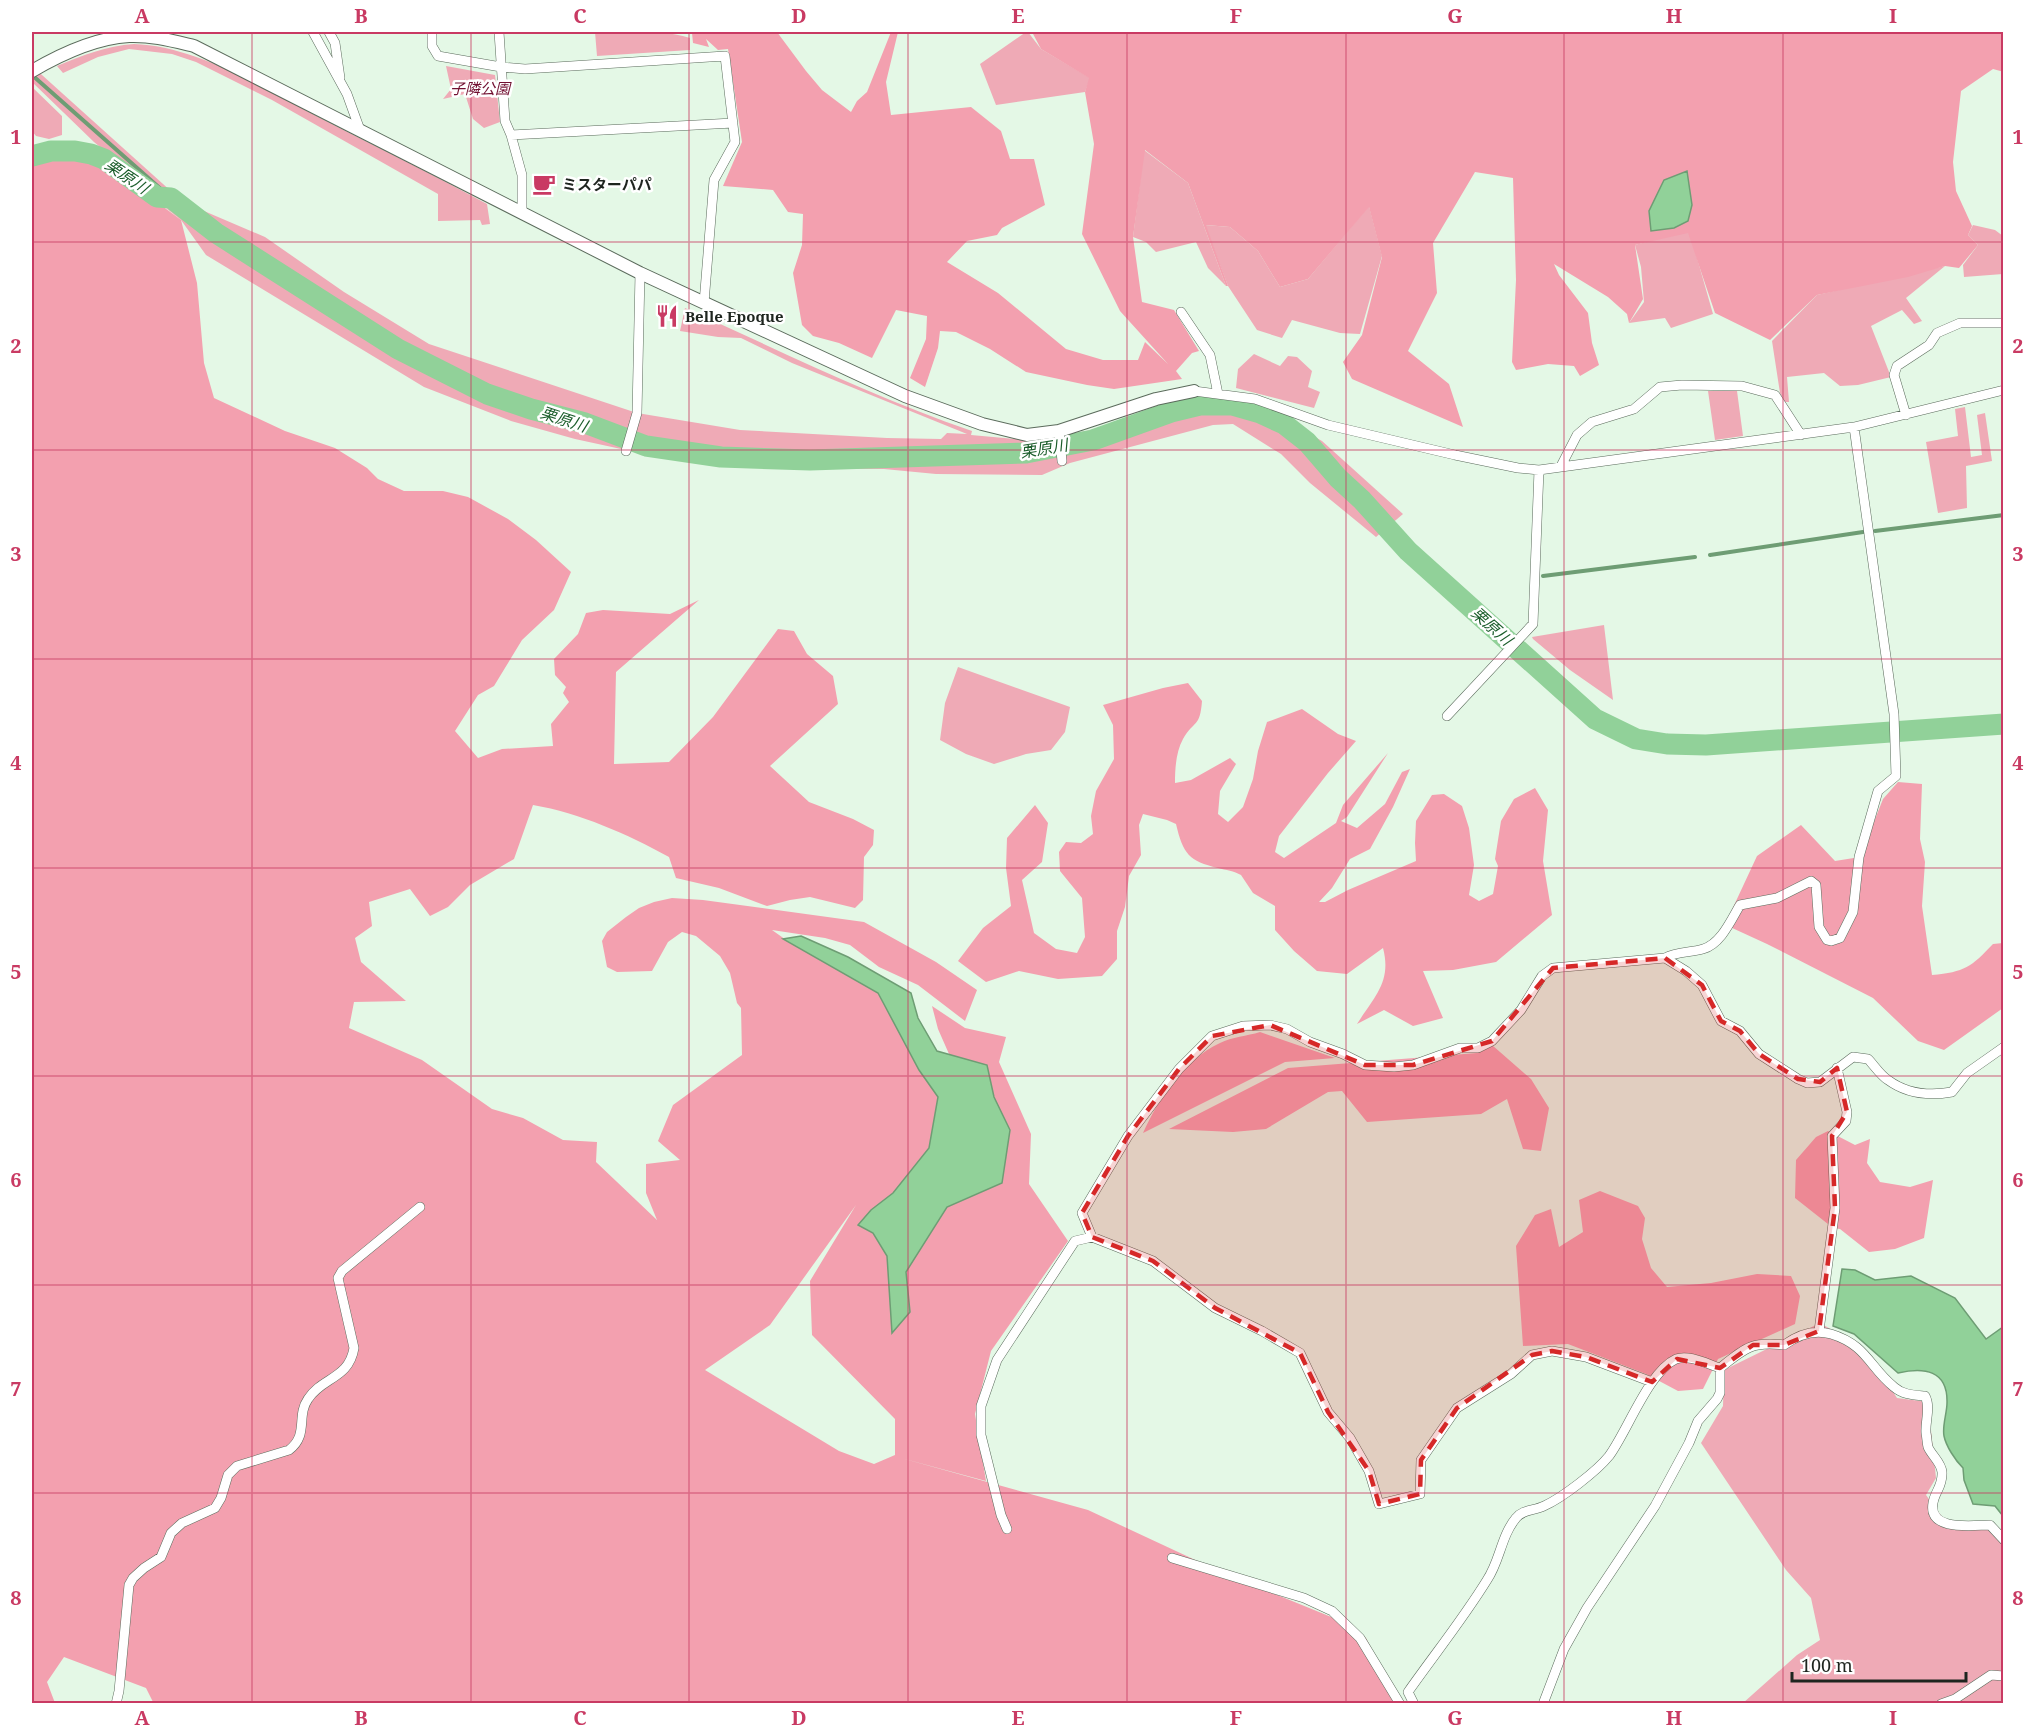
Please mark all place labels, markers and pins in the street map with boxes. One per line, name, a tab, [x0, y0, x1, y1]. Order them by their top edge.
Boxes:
cafe icon: ミスターパパ	[531, 171, 557, 197]
place label: ミスターパパ	[562, 174, 652, 194]
restaurant icon: Belle Epoque	[654, 303, 680, 329]
place label: Belle Epoque	[685, 306, 784, 326]

